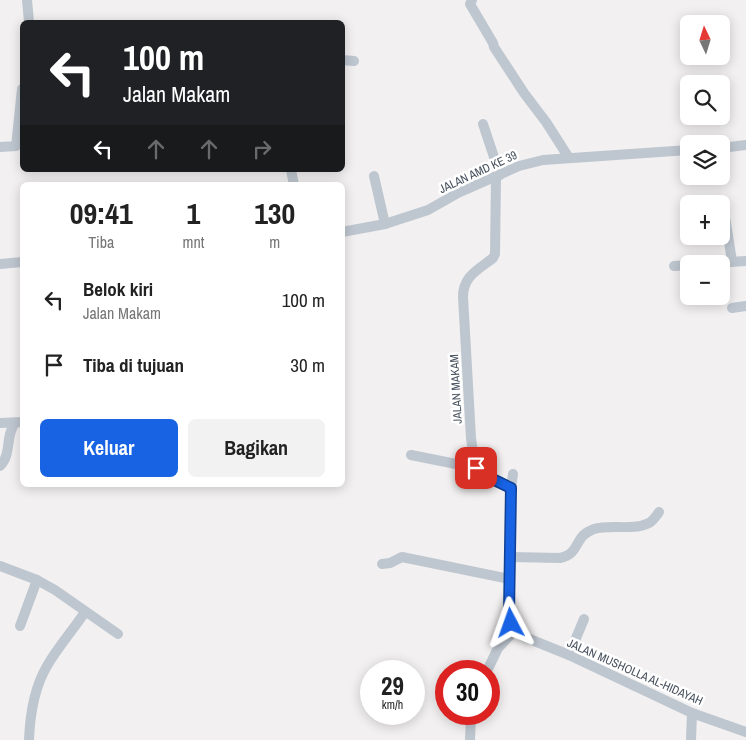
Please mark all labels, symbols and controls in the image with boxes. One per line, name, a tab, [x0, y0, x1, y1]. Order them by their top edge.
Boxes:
north arrow	[680, 15, 730, 65]
map controls	[680, 15, 730, 305]
text: 100 m	[123, 34, 204, 81]
icon: left	[40, 40, 105, 105]
button: search	[680, 75, 730, 125]
text: Jalan Makam	[123, 79, 230, 109]
icon: left	[89, 135, 117, 163]
icon: ahead	[142, 135, 170, 163]
icon: ahead	[195, 135, 223, 163]
icon: right	[248, 135, 276, 163]
button: layers	[680, 135, 730, 185]
street label: JALAN AMD KE 39	[436, 147, 520, 197]
text: 09:41	[70, 193, 133, 233]
text: 1	[187, 193, 200, 233]
text: 130	[254, 193, 295, 233]
button: +	[680, 195, 730, 245]
text: Tiba	[88, 231, 114, 253]
text: mnt	[182, 231, 204, 253]
text: m	[269, 231, 280, 253]
button: −	[680, 255, 730, 305]
text: Belok kiri	[83, 276, 153, 302]
icon: left	[40, 286, 68, 314]
text: 100 m	[282, 287, 325, 313]
text: Jalan Makam	[83, 302, 161, 324]
icon: arrive	[40, 351, 68, 379]
text: Tiba di tujuan	[83, 352, 184, 378]
text: 30 m	[290, 352, 325, 378]
street label: JALAN MAKAM	[446, 354, 466, 424]
button: Keluar	[40, 419, 178, 477]
button: Bagikan	[188, 419, 325, 477]
pin	[455, 447, 497, 489]
icon: arrive	[462, 454, 490, 482]
position arrow	[484, 596, 536, 648]
street label: JALAN MUSHOLLA AL-HIDAYAH	[565, 635, 705, 709]
speed limit sign: 30	[435, 660, 500, 725]
text: 29	[381, 669, 404, 703]
text: km/h	[382, 697, 403, 713]

